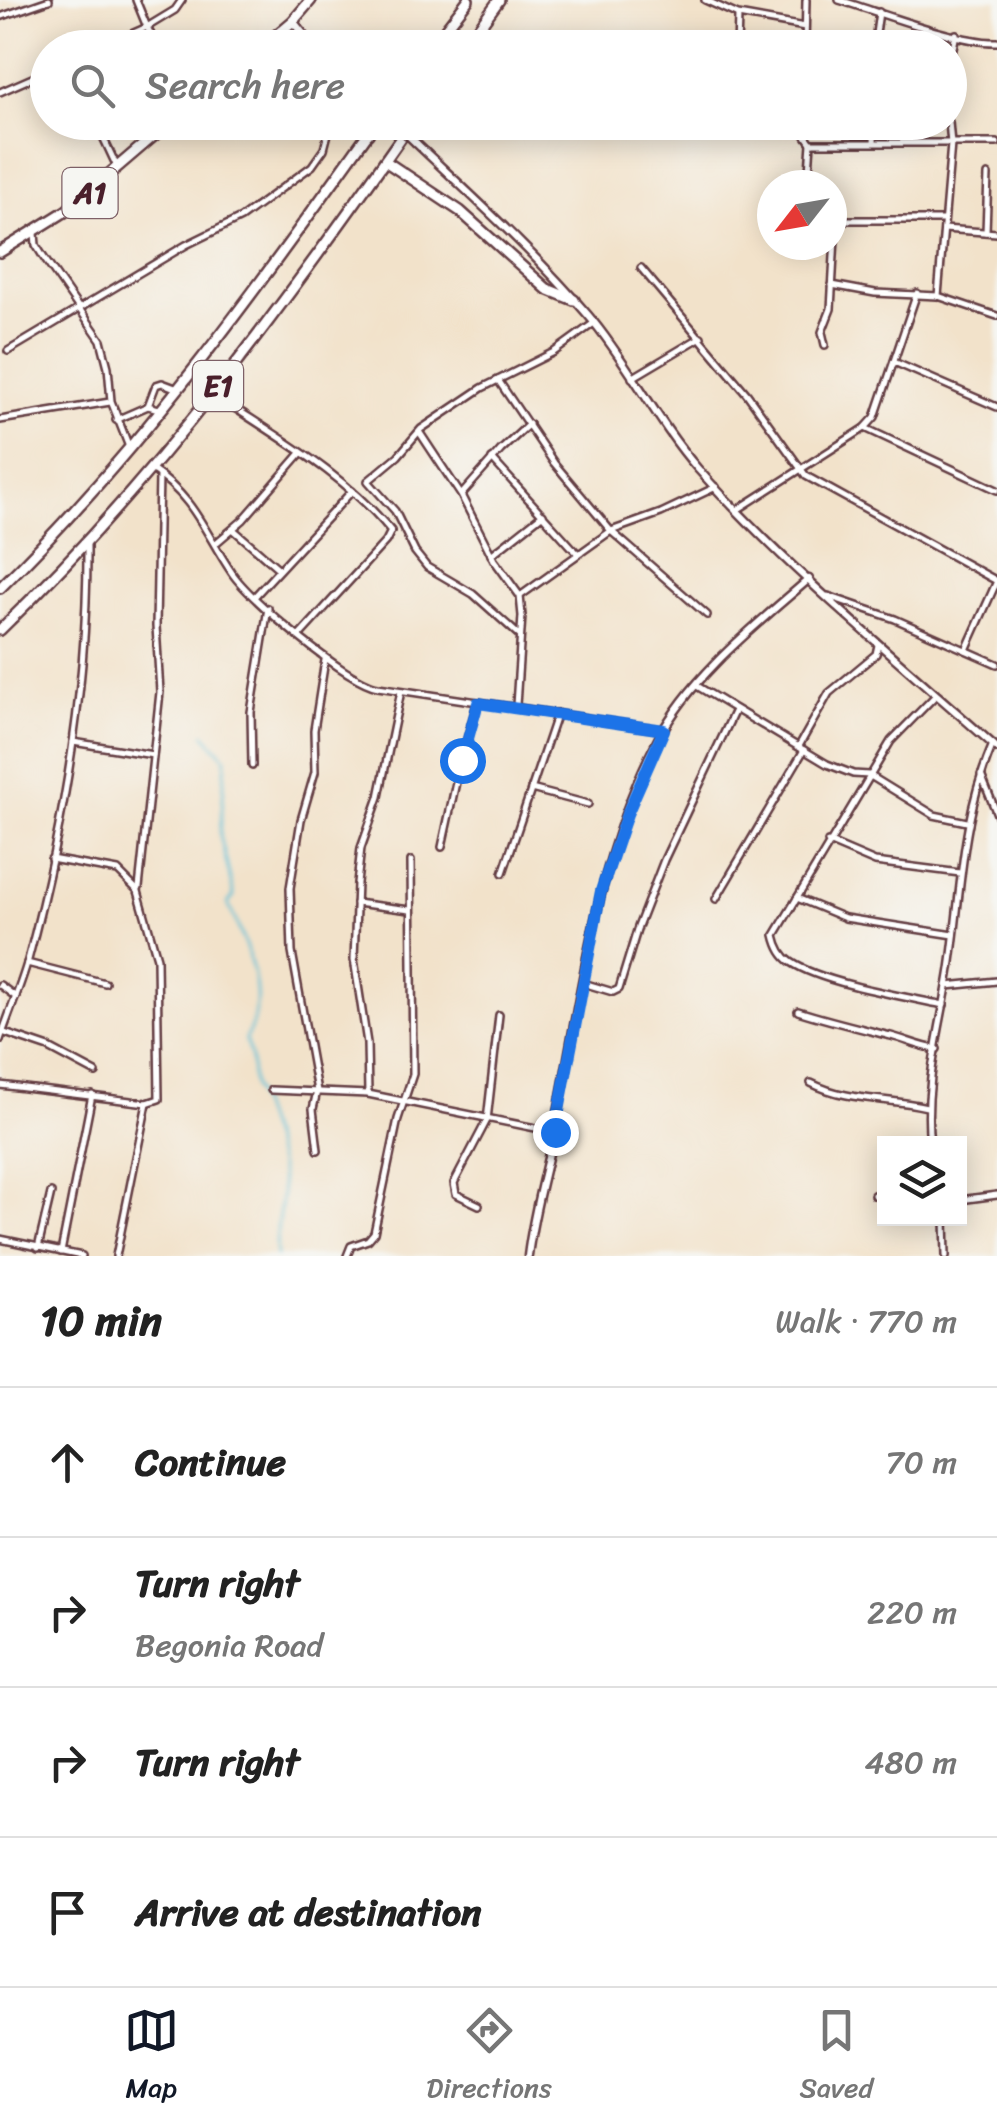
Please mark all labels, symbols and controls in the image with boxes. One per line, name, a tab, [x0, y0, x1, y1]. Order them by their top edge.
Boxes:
search box	[30, 30, 967, 140]
text: Search here	[145, 52, 345, 119]
icon: search	[65, 58, 120, 113]
road number: A1	[62, 168, 118, 218]
north arrow	[757, 170, 847, 260]
road number: E1	[193, 361, 243, 411]
route start	[440, 738, 486, 784]
route end	[533, 1110, 579, 1156]
map controls	[877, 1136, 967, 1226]
button: layers	[877, 1136, 967, 1226]
text: 10 min	[40, 1284, 162, 1358]
text: Walk · 770 m	[775, 1293, 957, 1350]
text: Continue	[135, 1429, 286, 1496]
text: 70 m	[886, 1434, 957, 1491]
icon: ahead	[40, 1435, 95, 1490]
text: Turn right	[135, 1550, 300, 1617]
text: 220 m	[867, 1584, 957, 1641]
icon: right	[40, 1585, 95, 1640]
text: Begonia Road	[135, 1617, 323, 1674]
text: Turn right	[135, 1729, 300, 1796]
text: 480 m	[865, 1734, 957, 1791]
icon: right	[40, 1735, 95, 1790]
text: Arrive at destination	[135, 1879, 482, 1946]
icon: arrive	[40, 1885, 95, 1940]
tab: Map	[124, 2003, 179, 2112]
tab: Directions	[426, 2003, 552, 2112]
tab: Saved	[799, 2003, 873, 2112]

